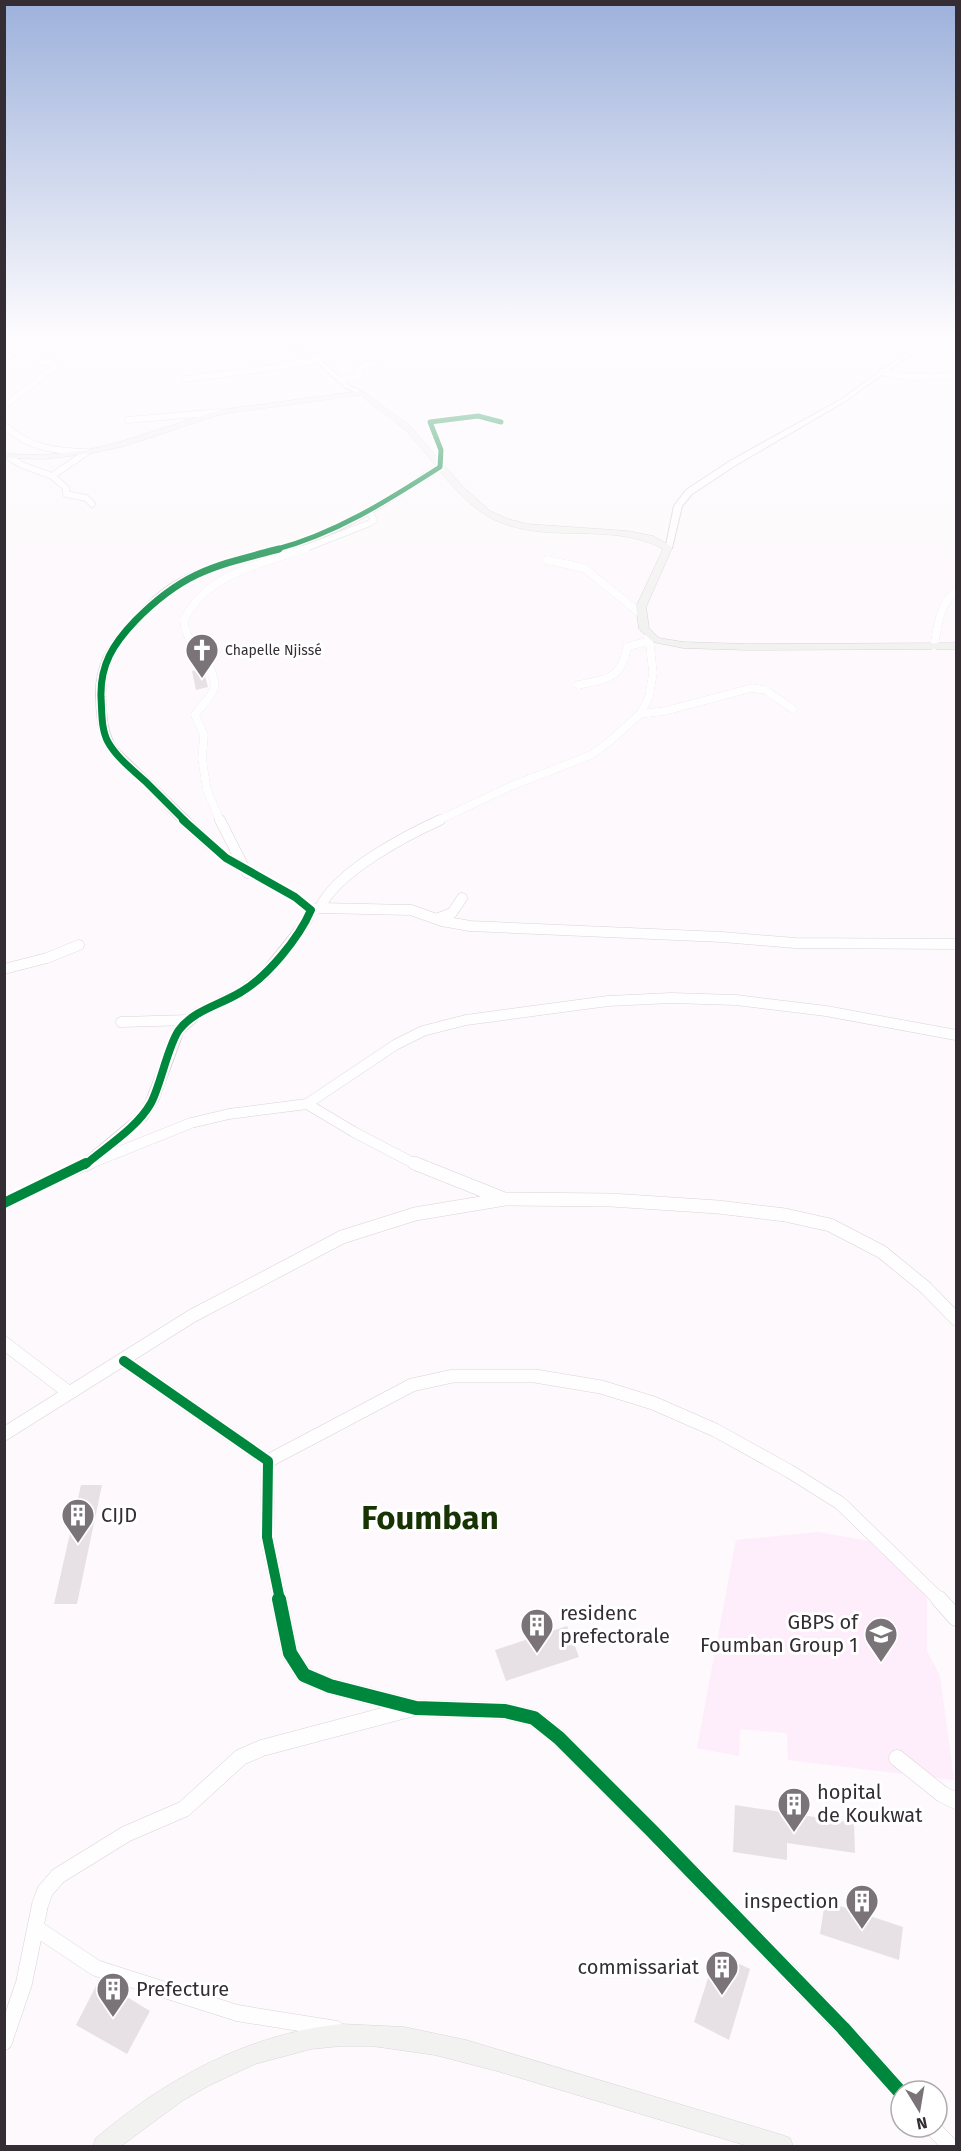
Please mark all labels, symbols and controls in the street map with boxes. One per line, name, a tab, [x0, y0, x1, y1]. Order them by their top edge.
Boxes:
church icon: Chapelle Njissé	[184, 632, 220, 679]
place label: Chapelle Njissé	[225, 642, 322, 659]
building icon: CIJD	[60, 1497, 96, 1544]
district label: Foumban	[361, 1498, 499, 1538]
place label: CIJD	[101, 1503, 137, 1527]
place label: residenc prefectorale	[560, 1601, 670, 1648]
building icon: residenc prefectorale	[519, 1607, 555, 1654]
place label: GBPS of Foumban Group 1	[700, 1610, 859, 1657]
school or university icon: GBPS of Foumban Group 1	[863, 1616, 899, 1663]
place label: hopital de Koukwat	[817, 1780, 923, 1827]
building icon: hopital de Koukwat	[776, 1786, 812, 1833]
building icon: inspection	[844, 1883, 880, 1930]
place label: inspection	[744, 1889, 839, 1913]
building icon: commissariat	[704, 1949, 740, 1996]
place label: commissariat	[578, 1955, 700, 1979]
building icon: Prefecture	[95, 1971, 131, 2018]
place label: Prefecture	[136, 1977, 229, 2001]
north arrow	[889, 2079, 949, 2139]
text: N	[915, 2113, 929, 2134]

